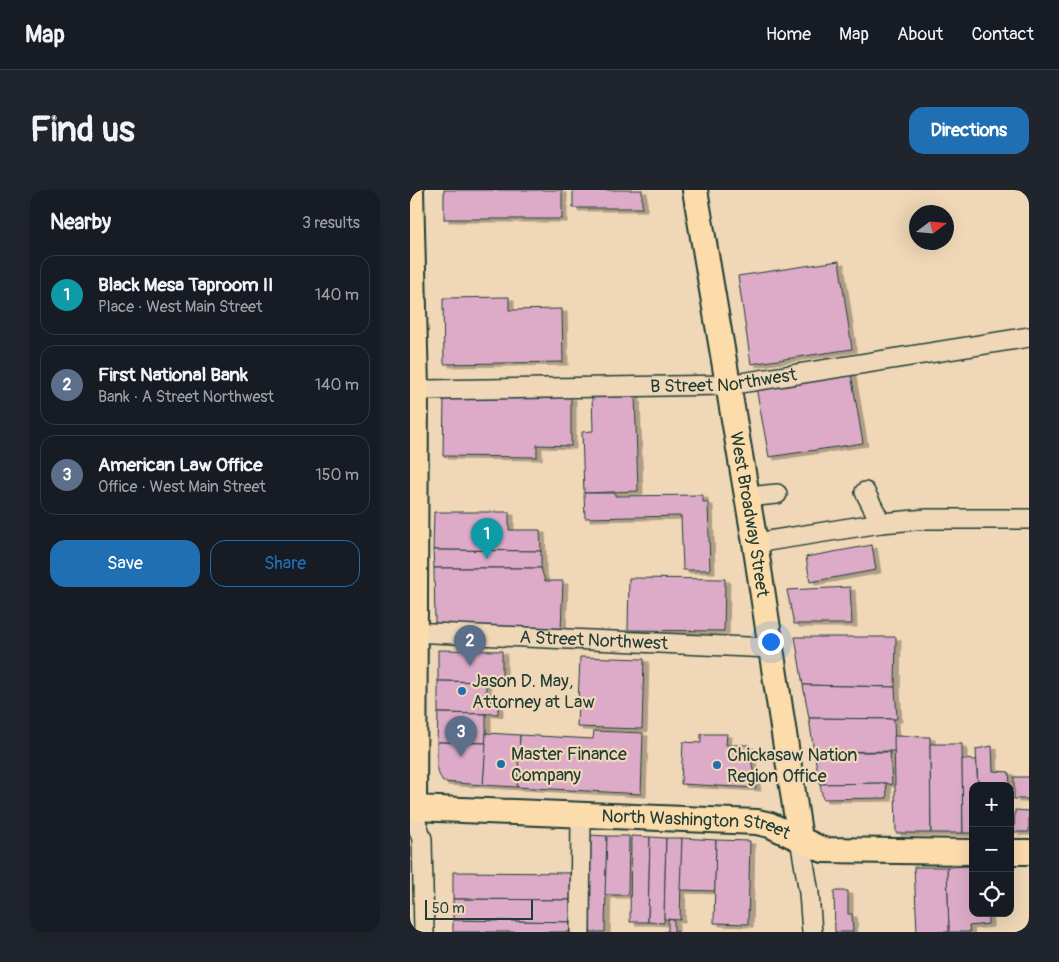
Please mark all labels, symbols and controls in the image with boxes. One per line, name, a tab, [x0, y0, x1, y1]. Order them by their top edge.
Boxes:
text: Map	[25, 20, 65, 49]
text: Home	[766, 23, 811, 46]
text: Map	[839, 23, 869, 46]
text: About	[897, 23, 943, 46]
text: Contact	[971, 23, 1034, 46]
button: Directions	[909, 107, 1029, 154]
text: Find us	[30, 108, 135, 152]
north arrow	[909, 205, 954, 250]
text: Nearby	[50, 209, 111, 236]
text: 3 results	[302, 213, 360, 233]
text: Black Mesa Taproom II	[98, 273, 273, 297]
text: 1	[64, 285, 70, 305]
text: 140 m	[315, 285, 359, 305]
text: Place · West Main Street	[98, 297, 262, 317]
text: First National Bank	[98, 363, 248, 387]
street label: B Street Northwest	[650, 363, 799, 398]
text: 2	[63, 375, 71, 395]
text: 140 m	[315, 375, 359, 395]
text: Bank · A Street Northwest	[98, 387, 274, 407]
street label: West Broadway Street	[724, 430, 774, 600]
text: American Law Office	[98, 453, 263, 477]
text: 3	[63, 465, 71, 485]
text: 150 m	[315, 465, 359, 485]
text: Office · West Main Street	[98, 477, 266, 497]
pin: 1	[471, 518, 503, 559]
button: Save	[50, 540, 200, 587]
button: Share	[210, 540, 360, 587]
pin: 2	[454, 625, 486, 666]
street label: A Street Northwest	[519, 626, 669, 655]
your location	[758, 629, 784, 655]
place label: Jason D. May, Attorney at Law	[472, 670, 595, 714]
marker: Jason D. May, Attorney at Law	[456, 685, 468, 697]
pin: 3	[445, 716, 477, 757]
place label: Master Finance Company	[511, 743, 627, 787]
place label: Chickasaw Nation Region Office	[727, 744, 858, 788]
marker: Master Finance Company	[495, 758, 507, 770]
marker: Chickasaw Nation Region Office	[711, 759, 723, 771]
map controls	[969, 782, 1014, 917]
button: +	[969, 782, 1014, 827]
street label: North Washington Street	[601, 805, 795, 845]
button: −	[969, 827, 1014, 872]
button: locate	[969, 872, 1014, 917]
scale bar	[425, 897, 532, 920]
text: 50 m	[432, 900, 465, 917]

